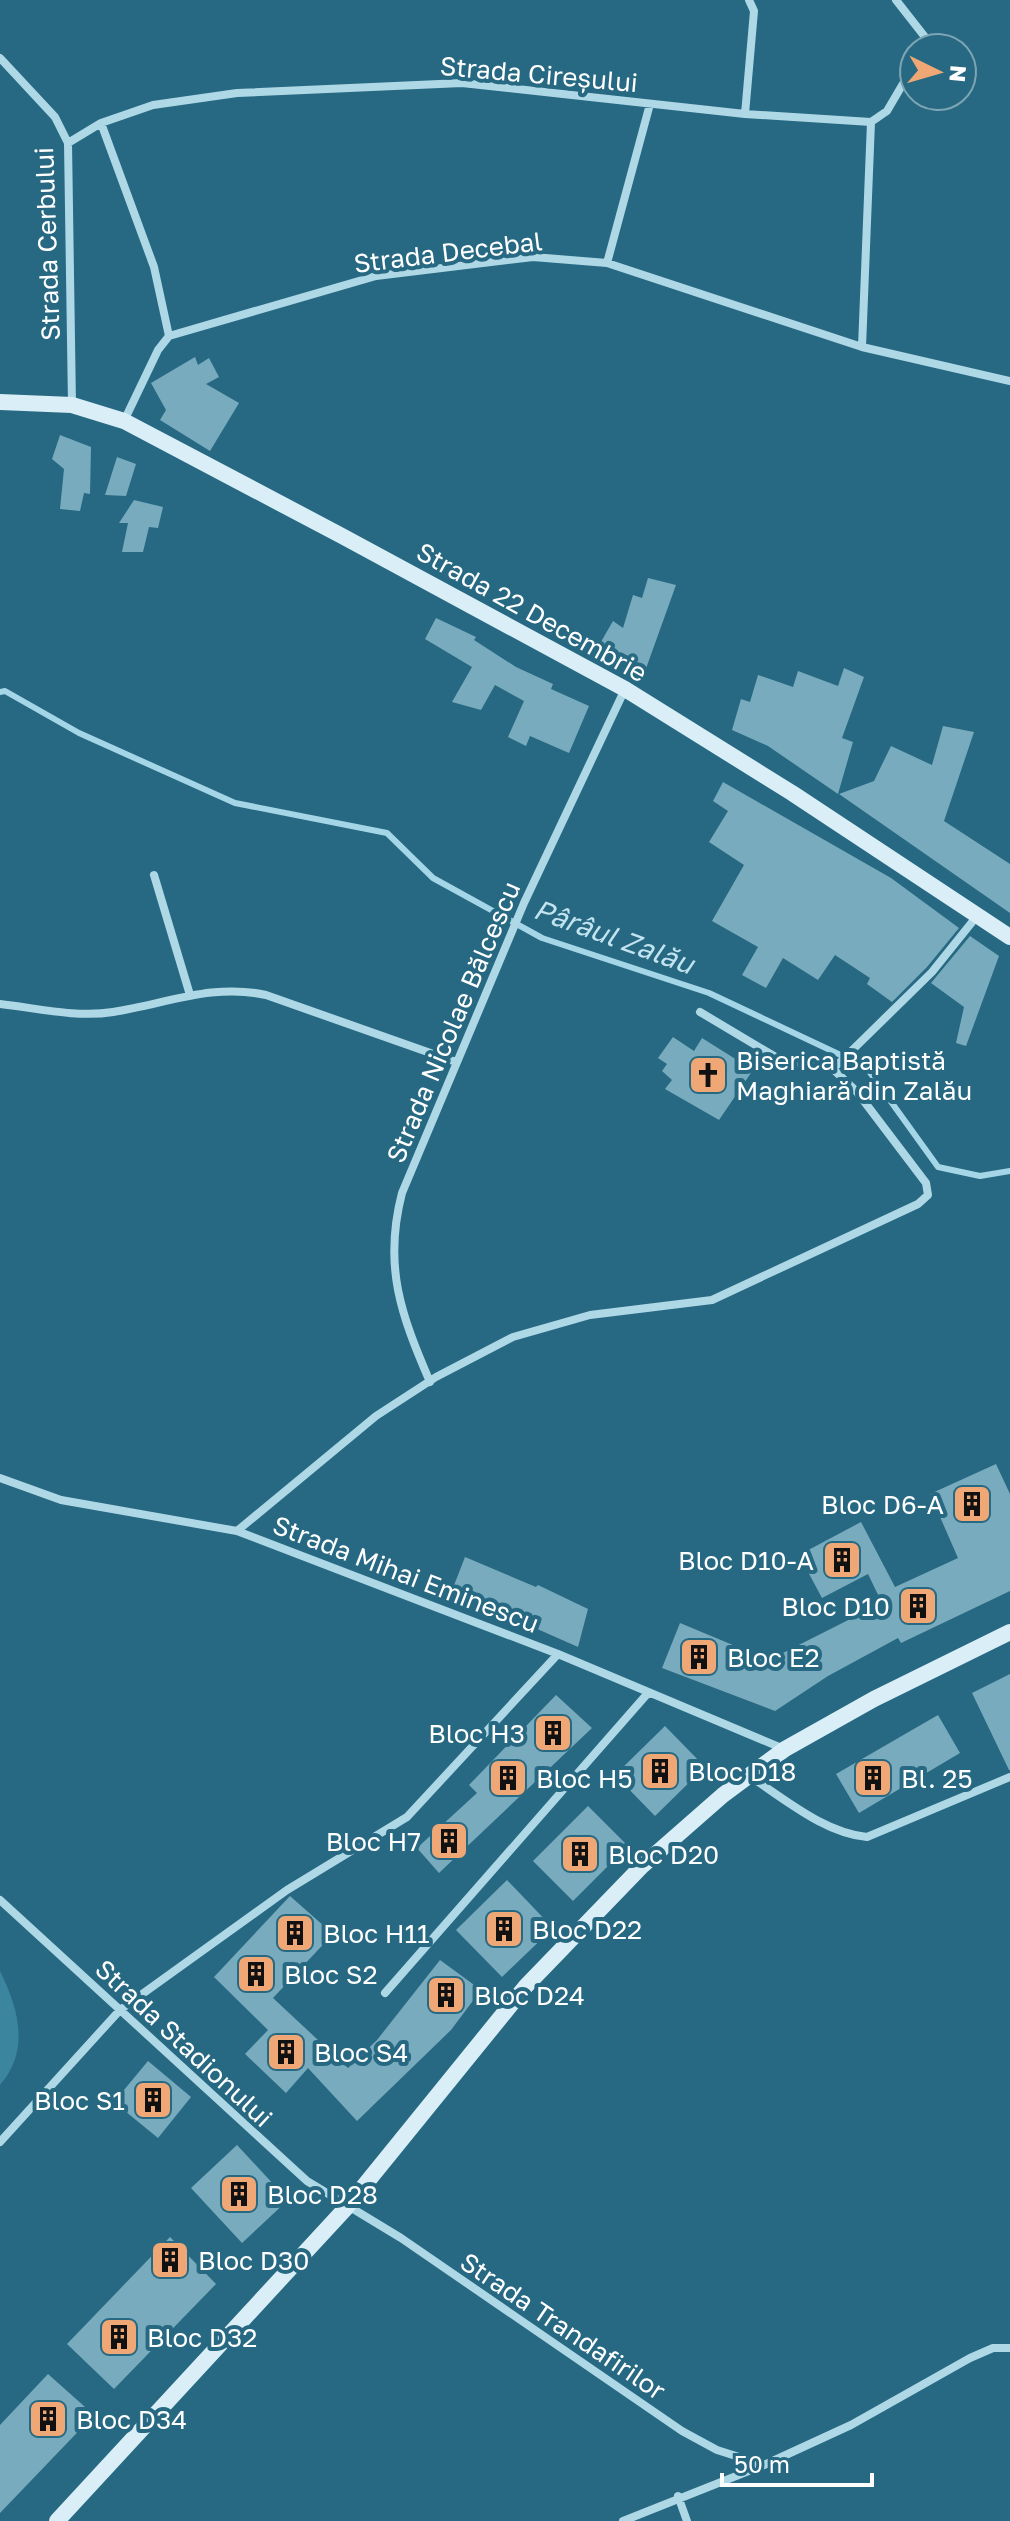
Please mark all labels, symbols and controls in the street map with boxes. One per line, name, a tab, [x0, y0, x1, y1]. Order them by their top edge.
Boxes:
north arrow	[898, 32, 978, 112]
street label: Strada Cireșului	[439, 50, 639, 98]
text: N	[944, 64, 973, 83]
street label: Strada Cerbului	[28, 147, 66, 341]
street label: Strada Decebal	[352, 225, 544, 279]
street label: Strada 22 Decembrie	[411, 536, 653, 688]
street label: Strada Nicolae Bălcescu	[380, 877, 526, 1167]
water label: Pârâul Zalău	[530, 892, 700, 981]
place label: Biserica Baptistă Maghiară din Zalău	[736, 1045, 972, 1106]
church icon: Biserica Baptistă Maghiară din Zalău	[687, 1054, 729, 1096]
building icon: Bloc D6-A	[951, 1483, 993, 1525]
place label: Bloc D6-A	[821, 1489, 944, 1520]
street label: Strada Mihai Eminescu	[269, 1509, 543, 1639]
building icon: Bloc D10-A	[821, 1539, 863, 1581]
place label: Bloc D10-A	[678, 1545, 814, 1576]
building icon: Bloc D10	[897, 1585, 939, 1627]
place label: Bloc D10	[781, 1591, 890, 1622]
building icon: Bloc E2	[678, 1636, 720, 1678]
place label: Bloc E2	[727, 1642, 820, 1673]
building icon: Bloc H3	[532, 1712, 574, 1754]
place label: Bloc H3	[428, 1718, 525, 1749]
building icon: Bloc D18	[639, 1750, 681, 1792]
place label: Bloc D18	[688, 1756, 796, 1787]
building icon: Bloc H5	[487, 1757, 529, 1799]
building icon: Bl. 25	[852, 1757, 894, 1799]
place label: Bloc H5	[536, 1763, 633, 1794]
place label: Bl. 25	[901, 1763, 973, 1794]
building icon: Bloc H7	[428, 1820, 470, 1862]
place label: Bloc H7	[326, 1826, 421, 1857]
building icon: Bloc D20	[559, 1833, 601, 1875]
place label: Bloc D20	[608, 1839, 719, 1870]
building icon: Bloc D22	[483, 1908, 525, 1950]
building icon: Bloc H11	[274, 1912, 316, 1954]
place label: Bloc D22	[532, 1914, 642, 1945]
place label: Bloc H11	[323, 1918, 430, 1949]
street label: Strada Stadionului	[89, 1953, 279, 2133]
building icon: Bloc S2	[235, 1953, 277, 1995]
place label: Bloc S2	[284, 1959, 377, 1990]
building icon: Bloc D24	[425, 1974, 467, 2016]
place label: Bloc D24	[474, 1980, 585, 2011]
building icon: Bloc S4	[265, 2031, 307, 2073]
place label: Bloc S4	[314, 2037, 408, 2068]
building icon: Bloc S1	[132, 2079, 174, 2121]
place label: Bloc S1	[34, 2085, 125, 2116]
building icon: Bloc D28	[218, 2173, 260, 2215]
place label: Bloc D28	[267, 2179, 378, 2210]
building icon: Bloc D30	[149, 2239, 191, 2281]
place label: Bloc D30	[198, 2245, 309, 2276]
street label: Strada Trandafirilor	[455, 2246, 671, 2406]
building icon: Bloc D32	[98, 2316, 140, 2358]
place label: Bloc D32	[147, 2322, 257, 2353]
building icon: Bloc D34	[27, 2398, 69, 2440]
place label: Bloc D34	[76, 2404, 187, 2435]
scale bar	[722, 2437, 872, 2487]
text: 50 m	[734, 2449, 790, 2478]

